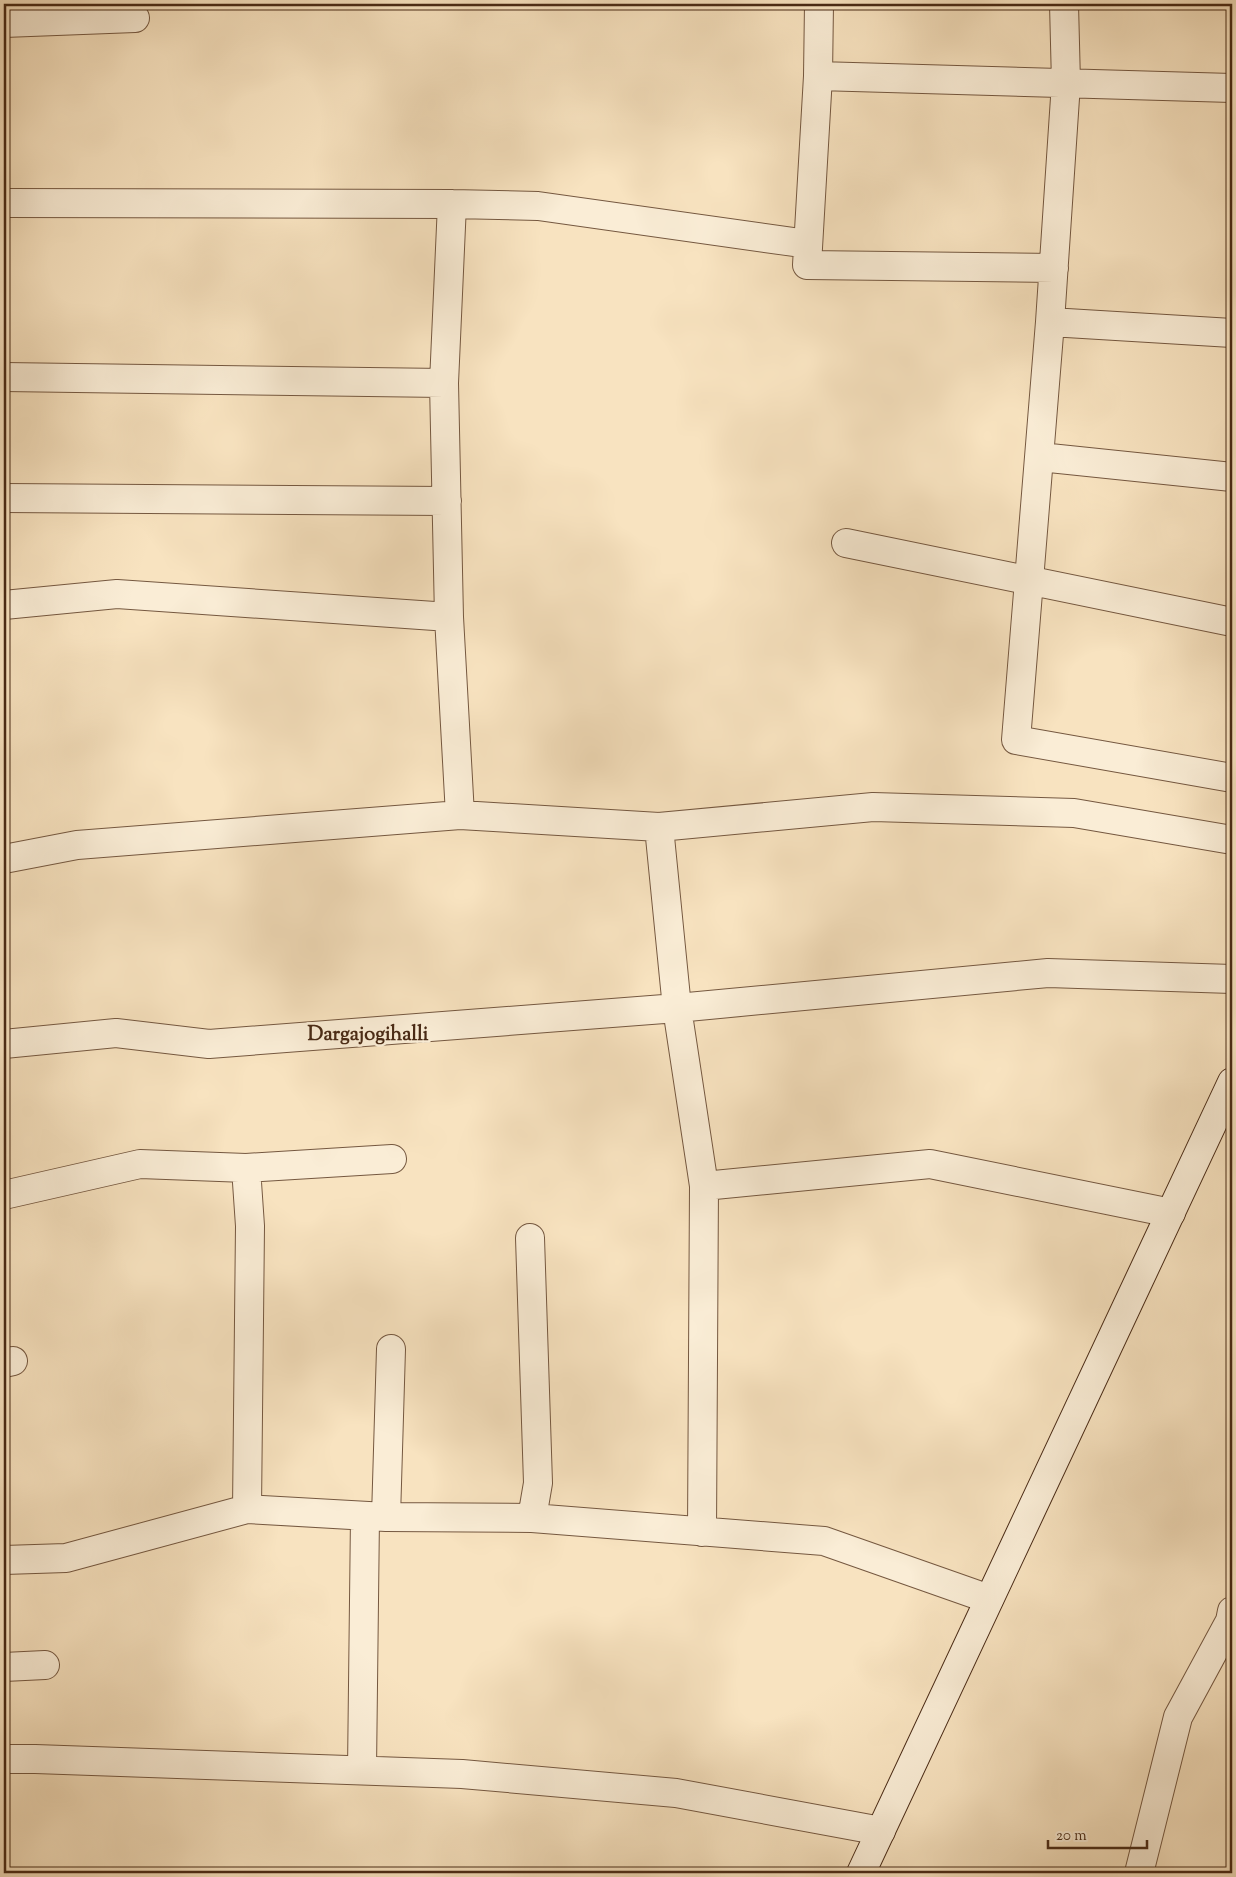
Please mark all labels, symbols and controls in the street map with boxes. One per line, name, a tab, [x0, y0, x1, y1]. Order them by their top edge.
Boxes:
district label: Dargajogihalli	[308, 1021, 429, 1050]
scale bar	[1048, 1817, 1147, 1849]
text: 20 m	[1056, 1826, 1087, 1847]

